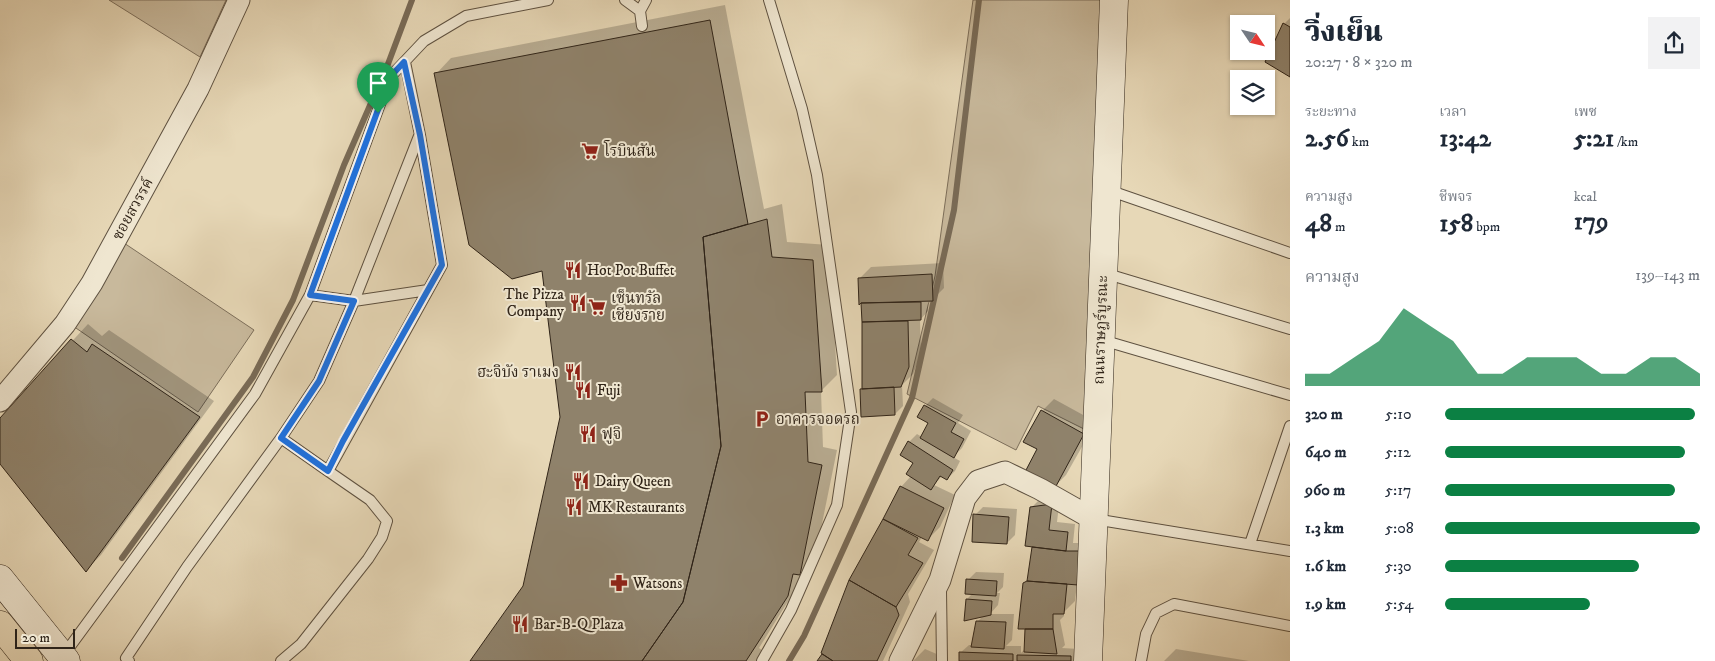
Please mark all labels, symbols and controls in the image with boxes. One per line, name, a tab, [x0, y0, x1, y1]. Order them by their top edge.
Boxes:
north arrow	[1230, 15, 1275, 60]
map controls	[1230, 15, 1275, 115]
text: วิ่งเย็น	[1305, 15, 1383, 50]
button: share	[1648, 17, 1700, 69]
text: 20:27 · 8 × 320 m	[1305, 52, 1413, 72]
pin	[357, 62, 399, 113]
icon: arrive	[364, 69, 392, 97]
button: layers	[1230, 70, 1275, 115]
text: ระยะทาง	[1305, 103, 1357, 121]
text: เวลา	[1439, 103, 1467, 121]
text: เพซ	[1574, 103, 1597, 121]
text: 2.56	[1305, 123, 1349, 154]
text: 13:42	[1439, 123, 1491, 154]
text: 5:21	[1574, 123, 1614, 154]
text: km	[1349, 133, 1369, 151]
text: /km	[1614, 133, 1638, 151]
place label: โรบินสัน	[603, 140, 656, 161]
supermarket icon: โรบินสัน	[580, 141, 600, 161]
street label: ซอยสวรรค์	[107, 174, 158, 243]
text: ความสูง	[1305, 188, 1353, 206]
text: ชีพจร	[1439, 188, 1473, 206]
text: kcal	[1574, 188, 1597, 206]
text: 179	[1574, 206, 1608, 237]
text: 48	[1305, 208, 1332, 239]
text: 158	[1439, 208, 1473, 239]
text: m	[1332, 218, 1345, 236]
text: bpm	[1473, 218, 1500, 236]
restaurant icon: Hot Pot Buffet	[563, 260, 583, 280]
place label: Hot Pot Buffet	[587, 261, 675, 280]
text: 139–143 m	[1635, 265, 1700, 285]
text: ความสูง	[1305, 267, 1360, 287]
street label: ถนนราษฎร์บูรณะ	[1089, 275, 1112, 385]
place label: The Pizza Company	[503, 285, 565, 321]
place label: เซ็นทรัล เชียงราย	[611, 289, 665, 325]
restaurant icon: The Pizza Company	[568, 293, 588, 313]
supermarket icon: เซ็นทรัล เชียงราย	[587, 297, 607, 317]
restaurant icon: ฮะจิบัง ราเมง	[563, 362, 583, 382]
place label: ฮะจิบัง ราเมง	[477, 363, 559, 382]
restaurant icon: Fuji	[573, 380, 593, 400]
place label: Fuji	[597, 381, 621, 400]
text: 320 m	[1305, 404, 1343, 424]
text: 5:10	[1385, 404, 1412, 424]
parking icon: อาคารจอดรถ	[752, 409, 772, 429]
place label: อาคารจอดรถ	[776, 410, 860, 429]
restaurant icon: ฟูจิ	[578, 424, 598, 444]
place label: ฟูจิ	[602, 425, 621, 444]
text: 640 m	[1305, 442, 1347, 462]
text: 5:12	[1385, 442, 1411, 462]
restaurant icon: Dairy Queen	[571, 471, 591, 491]
place label: Dairy Queen	[595, 472, 671, 491]
text: 960 m	[1305, 480, 1345, 500]
text: 5:17	[1385, 480, 1411, 500]
restaurant icon: MK Restaurants	[564, 497, 584, 517]
place label: MK Restaurants	[588, 498, 685, 517]
text: 1.3 km	[1305, 518, 1344, 538]
text: 5:08	[1385, 518, 1414, 538]
text: 1.6 km	[1305, 556, 1346, 576]
text: 5:30	[1385, 556, 1412, 576]
pharmacy icon: Watsons	[609, 573, 629, 593]
place label: Watsons	[632, 574, 682, 593]
text: 1.9 km	[1305, 594, 1346, 614]
text: 5:54	[1385, 594, 1413, 614]
restaurant icon: Bar-B-Q Plaza	[510, 614, 530, 634]
place label: Bar-B-Q Plaza	[534, 615, 624, 634]
scale bar	[15, 626, 75, 649]
text: 20 m	[22, 629, 50, 647]

